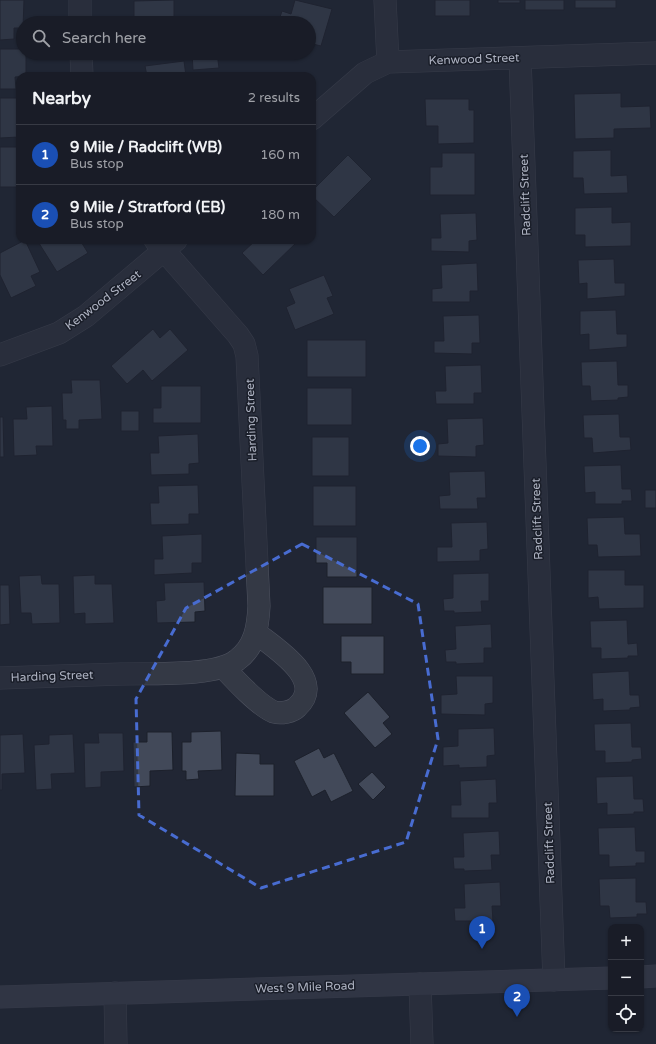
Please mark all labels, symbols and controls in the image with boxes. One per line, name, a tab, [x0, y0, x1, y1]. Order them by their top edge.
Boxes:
search box	[16, 16, 316, 60]
icon: search	[30, 27, 52, 49]
text: Search here	[62, 29, 146, 47]
street label: Kenwood Street	[428, 50, 520, 68]
text: Nearby	[32, 88, 91, 109]
text: 2 results	[248, 90, 300, 106]
text: 9 Mile / Radclift (WB)	[70, 138, 222, 156]
text: 1	[41, 147, 49, 163]
text: 160 m	[260, 147, 300, 163]
street label: Radclift Street	[517, 154, 533, 236]
text: Bus stop	[70, 156, 124, 172]
text: 9 Mile / Stratford (EB)	[70, 198, 225, 216]
text: 2	[41, 207, 49, 223]
text: 180 m	[260, 207, 300, 223]
text: Bus stop	[70, 216, 124, 232]
street label: Kenwood Street	[62, 267, 144, 333]
street label: Harding Street	[243, 378, 259, 462]
your location	[410, 436, 430, 456]
street label: Radclift Street	[529, 478, 545, 560]
street label: Harding Street	[10, 668, 94, 684]
street label: Radclift Street	[541, 802, 557, 884]
pin: 1	[469, 916, 495, 949]
map controls	[608, 924, 644, 1032]
button: +	[608, 924, 644, 960]
button: −	[608, 960, 644, 996]
street label: West 9 Mile Road	[255, 978, 355, 996]
pin: 2	[504, 984, 530, 1017]
button: locate	[608, 996, 644, 1032]

